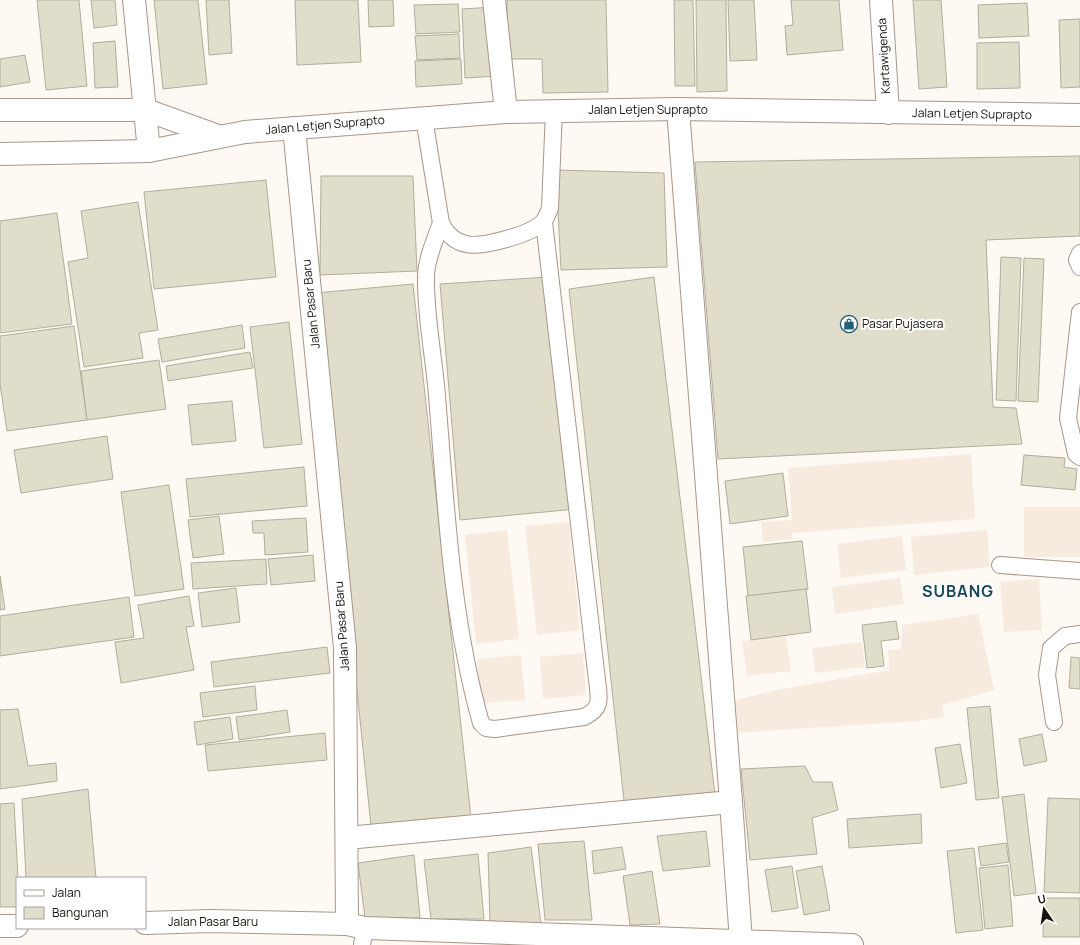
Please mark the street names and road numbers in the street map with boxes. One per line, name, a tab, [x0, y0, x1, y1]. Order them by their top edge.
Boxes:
street label: Kartawigenda	[873, 18, 894, 95]
street label: Jalan Letjen Suprapto	[588, 101, 708, 118]
street label: Jalan Letjen Suprapto	[912, 104, 1032, 123]
street label: Jalan Letjen Suprapto	[265, 111, 385, 138]
street label: Jalan Pasar Baru	[297, 258, 324, 350]
street label: Jalan Pasar Baru	[330, 581, 353, 672]
street label: Jalan Pasar Baru	[168, 913, 258, 930]

